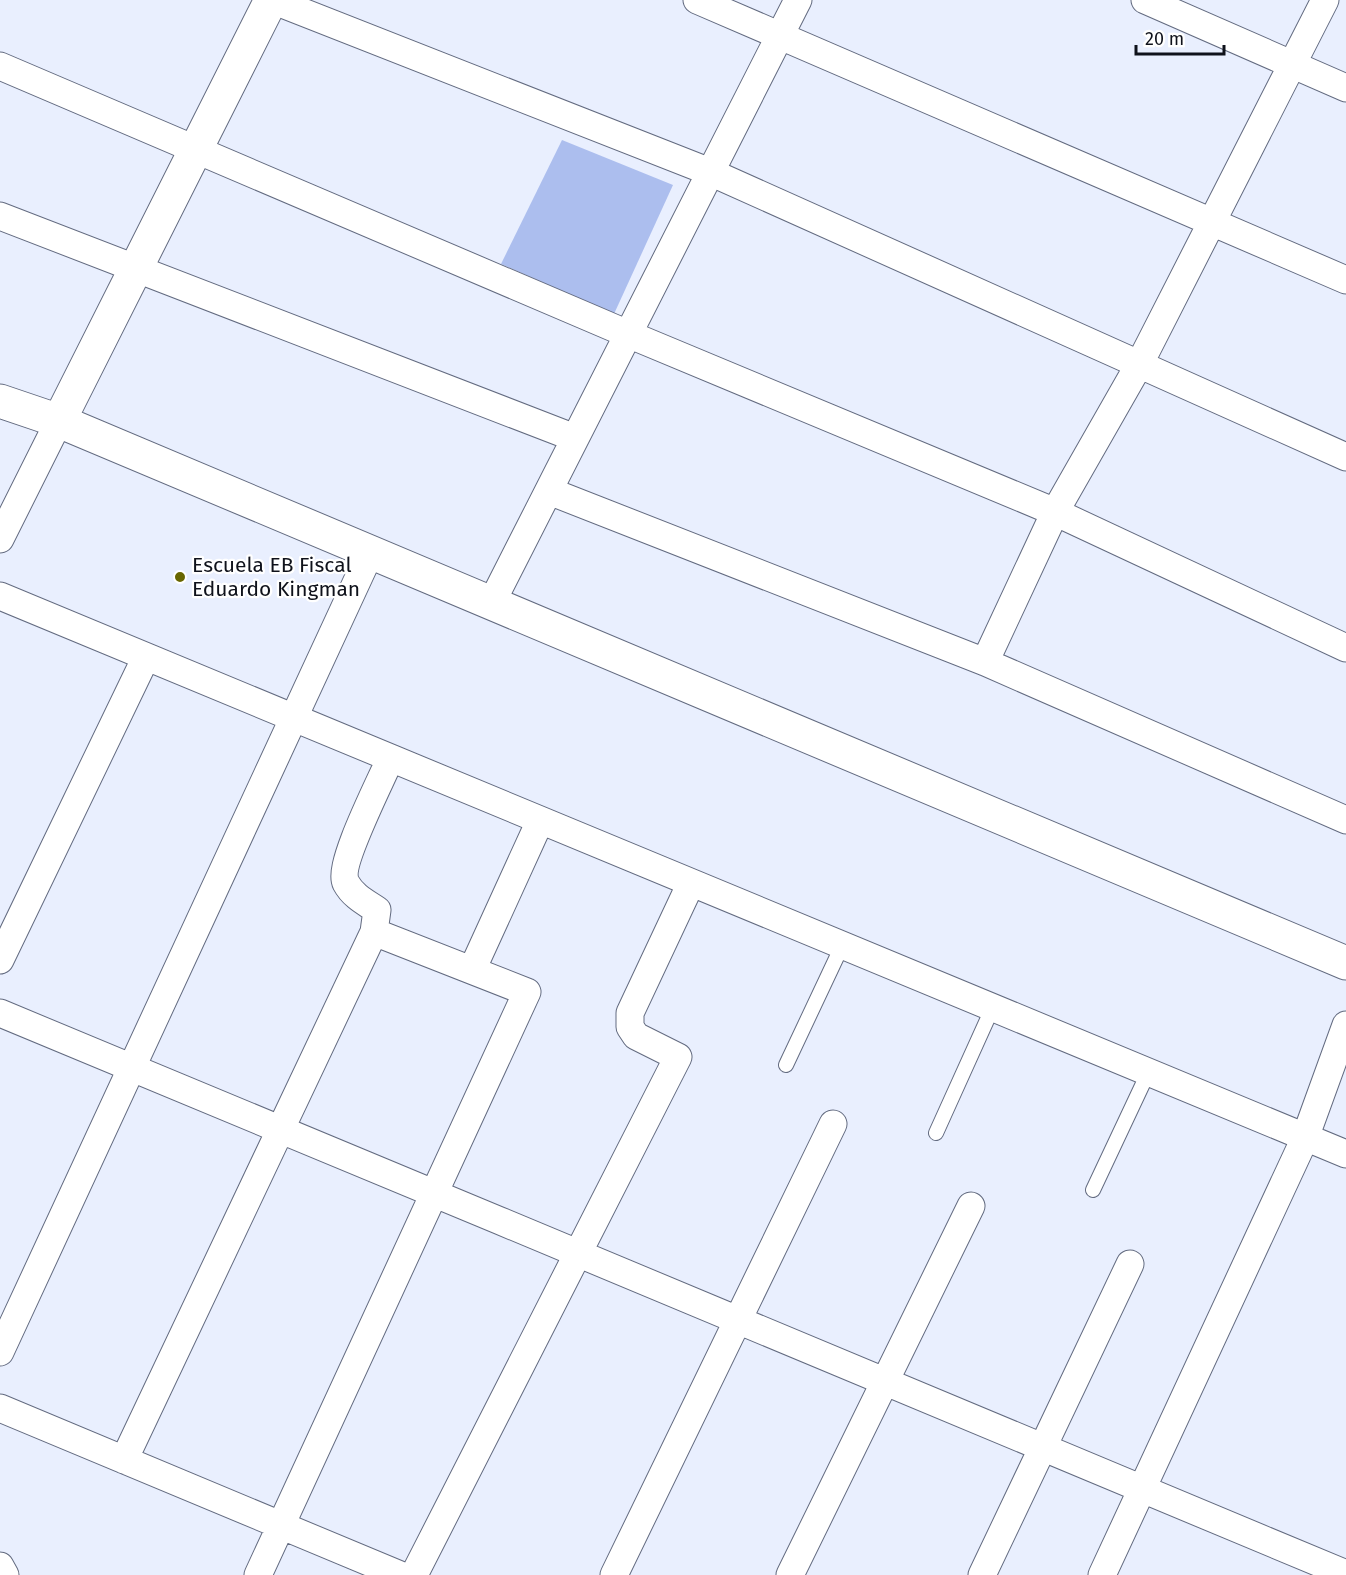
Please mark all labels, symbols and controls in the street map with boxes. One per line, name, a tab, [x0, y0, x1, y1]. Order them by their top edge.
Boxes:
scale bar	[1136, 18, 1224, 56]
text: 20 m	[1145, 28, 1184, 50]
place label: Escuela EB Fiscal Eduardo Kingman	[192, 552, 360, 602]
marker: Escuela EB Fiscal Eduardo Kingman	[173, 570, 187, 584]

